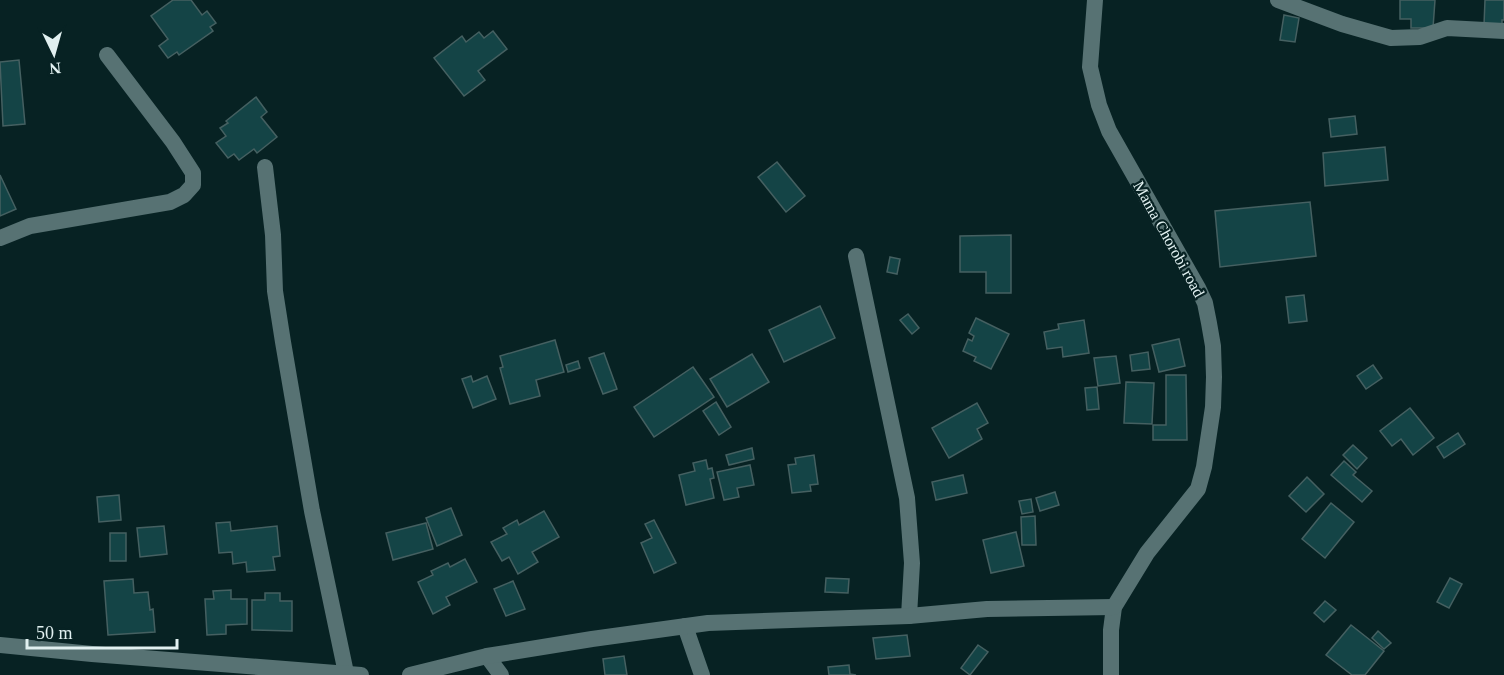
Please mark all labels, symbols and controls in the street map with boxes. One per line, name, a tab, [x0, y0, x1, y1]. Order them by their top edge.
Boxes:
north arrow	[24, 24, 84, 84]
text: N	[48, 59, 62, 77]
street label: Mama Chorobi road	[1130, 178, 1208, 300]
scale bar	[27, 612, 177, 650]
text: 50 m	[36, 623, 73, 643]

